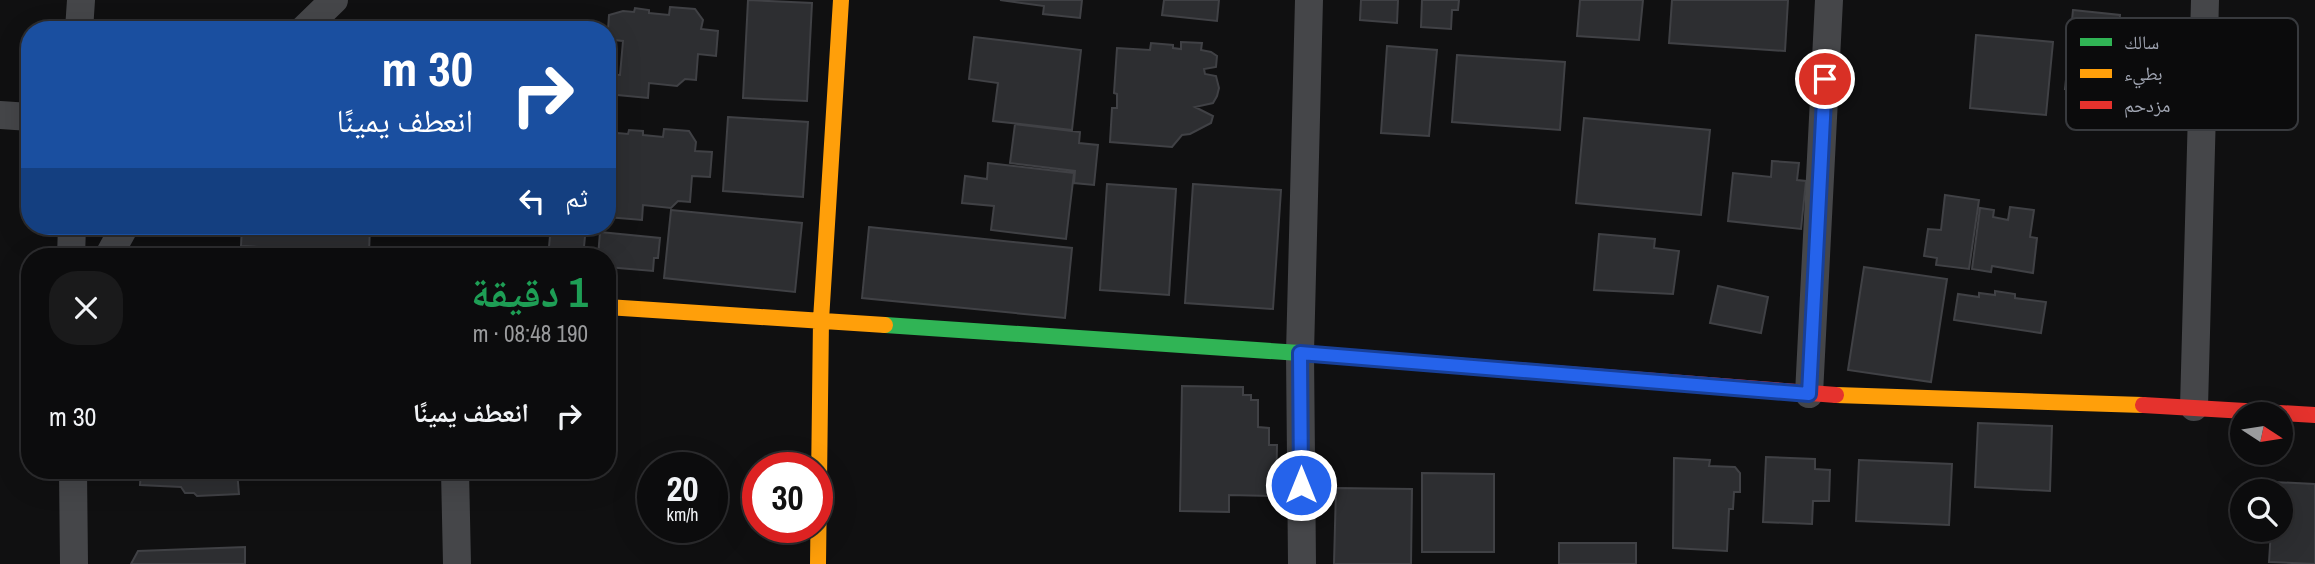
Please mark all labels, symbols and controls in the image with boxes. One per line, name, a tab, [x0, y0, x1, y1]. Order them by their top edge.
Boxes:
legend	[2066, 18, 2298, 130]
text: سالك	[2124, 29, 2159, 55]
text: 30 m	[381, 35, 473, 101]
icon: right	[497, 49, 588, 140]
pin	[1795, 49, 1855, 109]
icon: arrive	[1806, 60, 1844, 98]
text: بطيء	[2124, 60, 2163, 89]
text: مزدحم	[2124, 92, 2170, 118]
text: انعطف يمينًا	[337, 99, 473, 142]
text: ثم	[565, 180, 588, 215]
icon: left	[513, 182, 551, 220]
text: 1 دقيقة	[471, 264, 588, 320]
button: close	[49, 271, 123, 345]
text: 190 m · 08:48	[473, 318, 588, 349]
text: انعطف يمينًا	[413, 395, 529, 430]
icon: right	[550, 397, 588, 435]
text: 30 m	[49, 399, 96, 434]
north arrow	[2230, 402, 2292, 466]
map controls	[2230, 402, 2293, 542]
position arrow	[1264, 448, 1338, 522]
speed limit sign: 30	[742, 452, 833, 543]
text: 20	[667, 465, 698, 512]
button: search	[2230, 479, 2293, 542]
text: km/h	[667, 502, 699, 527]

